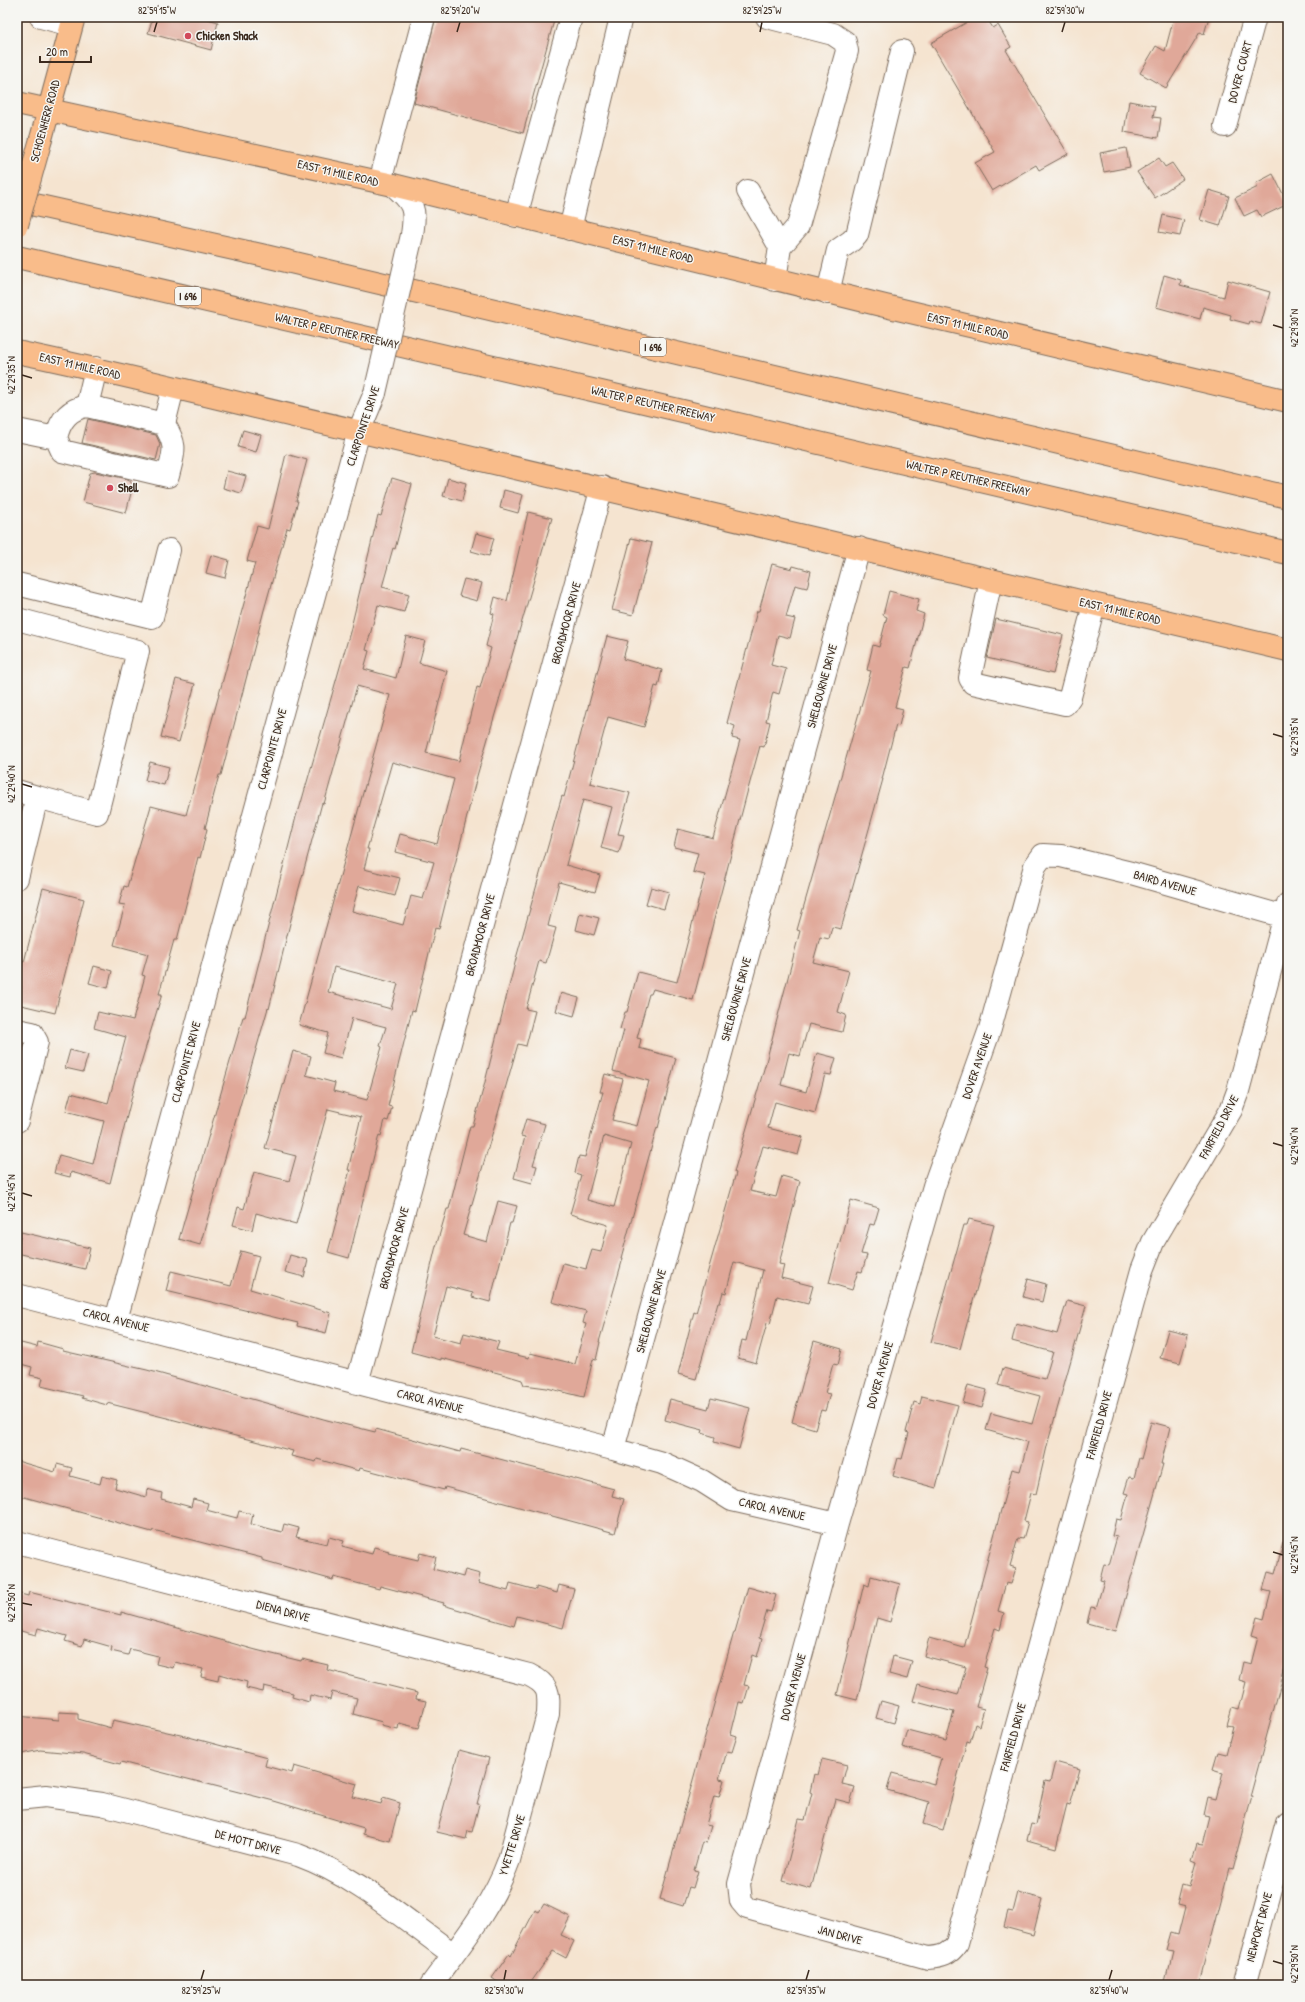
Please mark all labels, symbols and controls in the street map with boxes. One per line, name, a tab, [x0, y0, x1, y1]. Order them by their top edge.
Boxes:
text: 82°59'15"W	[138, 4, 177, 17]
text: 82°59'20"W	[440, 4, 480, 17]
text: 82°59'25"W	[743, 4, 782, 17]
text: 82°59'30"W	[1045, 4, 1085, 17]
place label: Chicken Shack	[196, 27, 258, 44]
marker: Chicken Shack	[183, 31, 193, 41]
scale bar	[40, 38, 91, 64]
street label: DOVER COURT	[1223, 39, 1256, 105]
text: 20 m	[46, 43, 68, 60]
street label: SCHOENHERR ROAD	[25, 78, 64, 164]
street label: EAST 11 MILE ROAD	[296, 155, 381, 190]
street label: EAST 11 MILE ROAD	[611, 230, 696, 267]
road number: I 696	[175, 287, 201, 305]
street label: WALTER P REUTHER FREEWAY	[274, 308, 401, 353]
street label: EAST 11 MILE ROAD	[926, 308, 1011, 343]
text: 42°29'30"N	[1288, 309, 1301, 347]
road number: I 696	[640, 338, 666, 356]
street label: EAST 11 MILE ROAD	[38, 348, 123, 383]
text: 42°29'35"N	[5, 356, 18, 394]
street label: WALTER P REUTHER FREEWAY	[590, 381, 717, 426]
street label: CLARPOINTE DRIVE	[342, 383, 384, 468]
street label: WALTER P REUTHER FREEWAY	[905, 455, 1032, 500]
place label: Shell	[118, 479, 139, 496]
marker: Shell	[105, 483, 115, 493]
street label: BROADMOOR DRIVE	[546, 579, 585, 666]
street label: EAST 11 MILE ROAD	[1078, 593, 1163, 628]
street label: SHELBOURNE DRIVE	[802, 641, 841, 730]
street label: CLARPOINTE DRIVE	[252, 706, 291, 791]
text: 42°29'35"N	[1288, 718, 1301, 756]
text: 42°29'40"N	[5, 765, 18, 803]
street label: BAIRD AVENUE	[1132, 865, 1199, 900]
street label: BROADMOOR DRIVE	[460, 891, 499, 978]
street label: SHELBOURNE DRIVE	[716, 954, 755, 1043]
street label: CLARPOINTE DRIVE	[166, 1019, 205, 1104]
street label: DOVER AVENUE	[957, 1030, 996, 1101]
street label: FAIRFIELD DRIVE	[1194, 1091, 1243, 1163]
text: 42°29'40"N	[1288, 1127, 1301, 1165]
text: 42°29'45"N	[5, 1174, 18, 1212]
street label: BROADMOOR DRIVE	[374, 1204, 413, 1291]
street label: SHELBOURNE DRIVE	[631, 1266, 670, 1355]
street label: CAROL AVENUE	[81, 1303, 152, 1336]
street label: DOVER AVENUE	[862, 1339, 897, 1410]
street label: CAROL AVENUE	[395, 1384, 466, 1417]
street label: FAIRFIELD DRIVE	[1081, 1388, 1116, 1462]
street label: CAROL AVENUE	[737, 1493, 808, 1525]
text: 42°29'45"N	[1288, 1536, 1301, 1574]
text: 42°29'50"N	[5, 1584, 18, 1622]
street label: DIENA DRIVE	[254, 1595, 312, 1626]
street label: DOVER AVENUE	[775, 1651, 810, 1722]
street label: FAIRFIELD DRIVE	[995, 1700, 1030, 1774]
street label: YVETTE DRIVE	[494, 1812, 529, 1877]
street label: DE MOTT DRIVE	[213, 1825, 284, 1859]
street label: NEWPORT DRIVE	[1241, 1890, 1276, 1964]
street label: JAN DRIVE	[816, 1920, 865, 1949]
text: 42°29'50"N	[1288, 1945, 1301, 1983]
text: 82°59'25"W	[182, 1984, 221, 1997]
text: 82°59'30"W	[484, 1984, 524, 1997]
text: 82°59'35"W	[787, 1984, 826, 1997]
text: 82°59'40"W	[1090, 1984, 1129, 1997]

